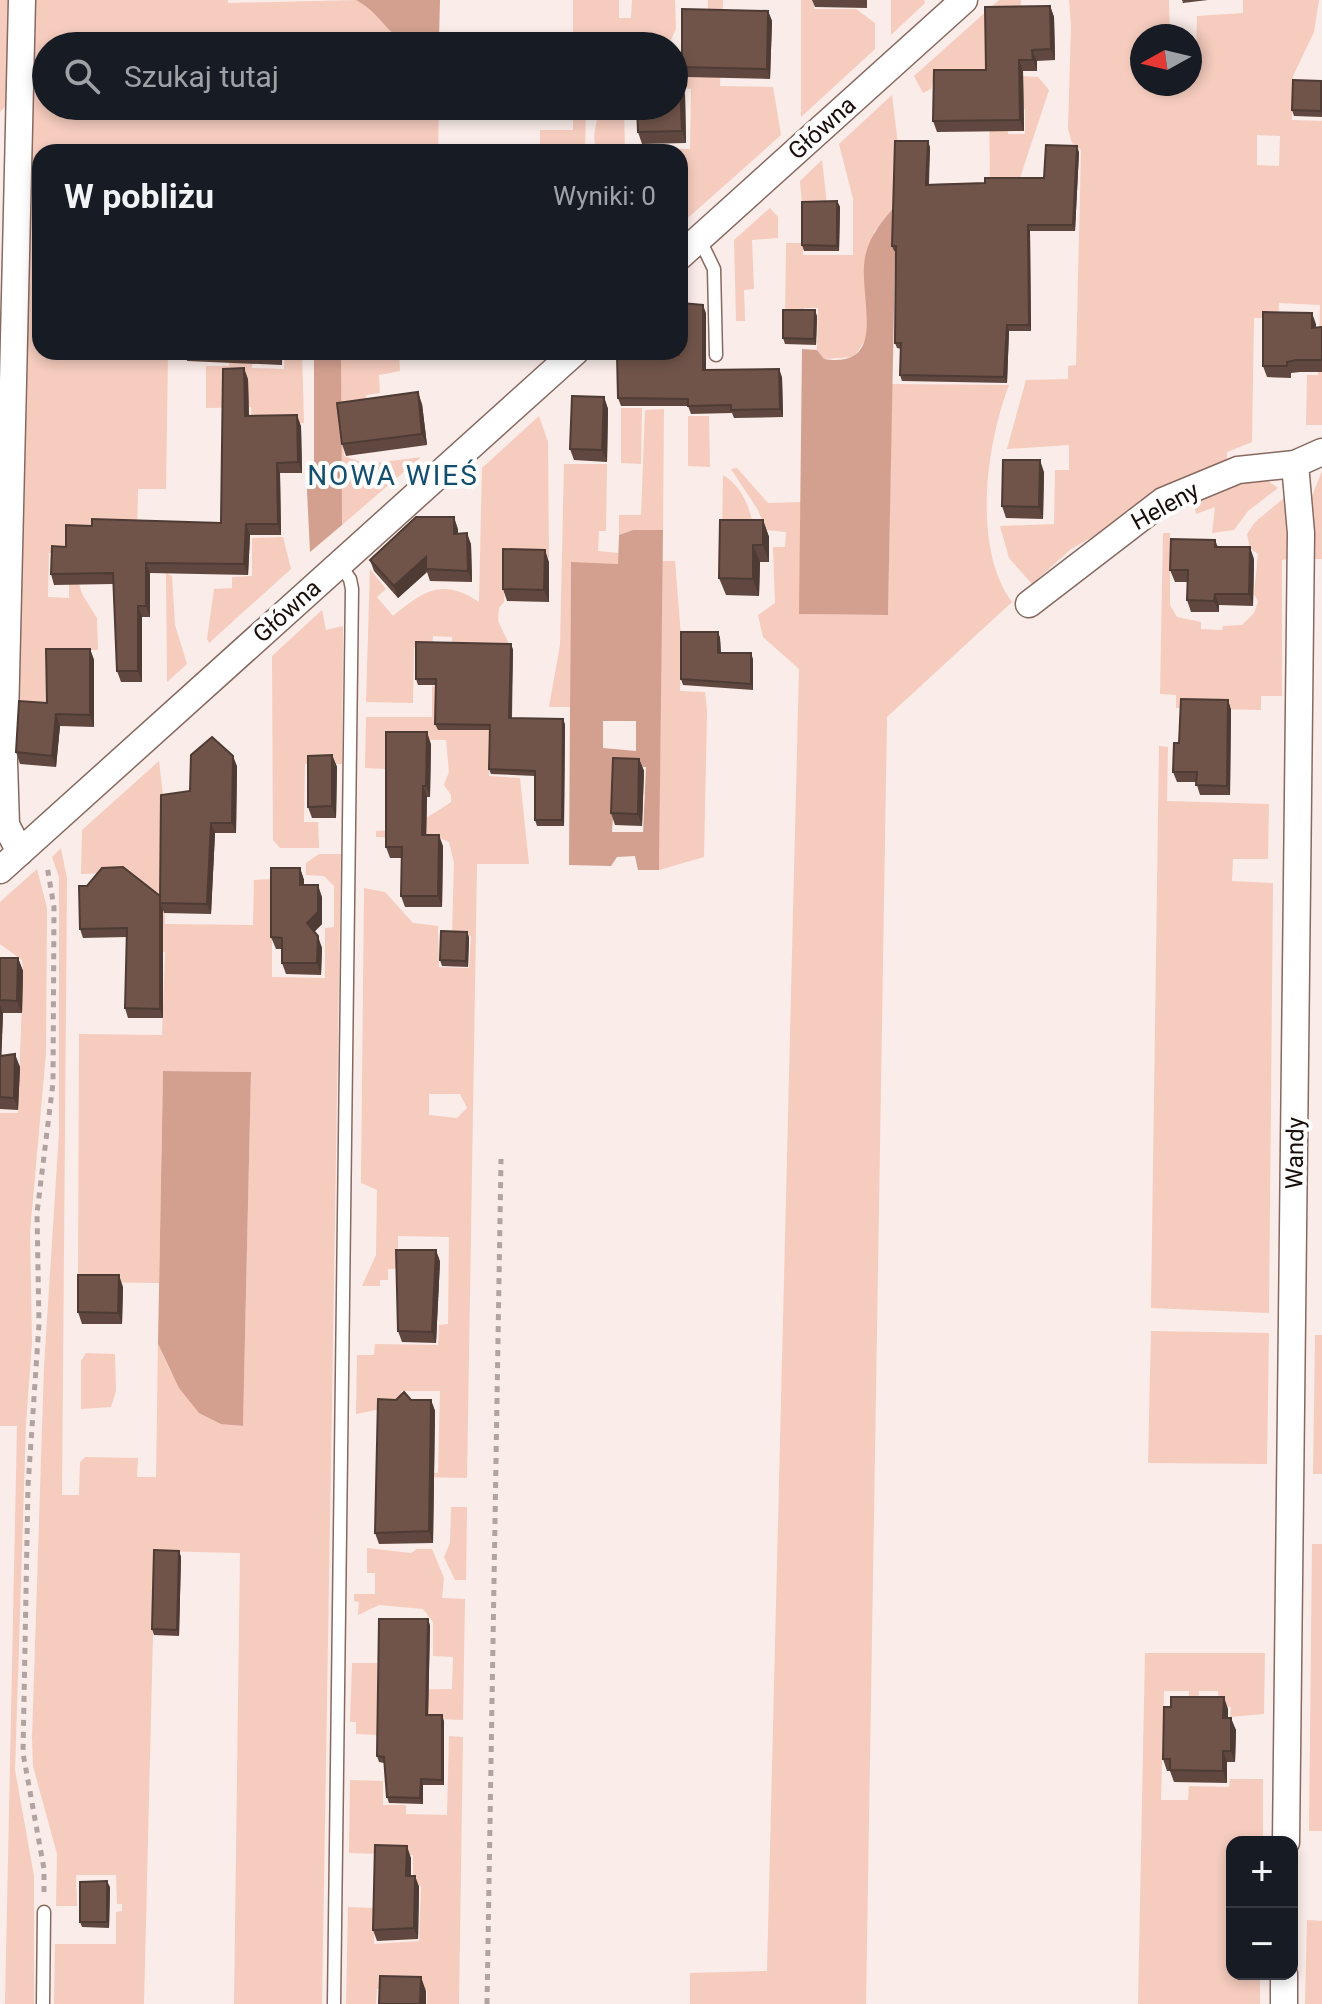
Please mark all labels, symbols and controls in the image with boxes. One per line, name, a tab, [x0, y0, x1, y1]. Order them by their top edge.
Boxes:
north arrow	[1130, 24, 1202, 96]
search box	[32, 32, 688, 120]
icon: search	[60, 54, 104, 98]
text: Szukaj tutaj	[124, 59, 279, 94]
street label: Główna	[783, 91, 861, 165]
text: W pobliżu	[64, 176, 214, 216]
text: Wyniki: 0	[553, 181, 656, 211]
district label: NOWA WIEŚ	[307, 459, 479, 492]
street label: Heleny	[1126, 476, 1204, 536]
street label: Główna	[248, 574, 326, 648]
street label: Wandy	[1280, 1116, 1310, 1189]
map controls	[1226, 1836, 1298, 1980]
button: +	[1226, 1836, 1298, 1908]
button: −	[1226, 1908, 1298, 1980]

